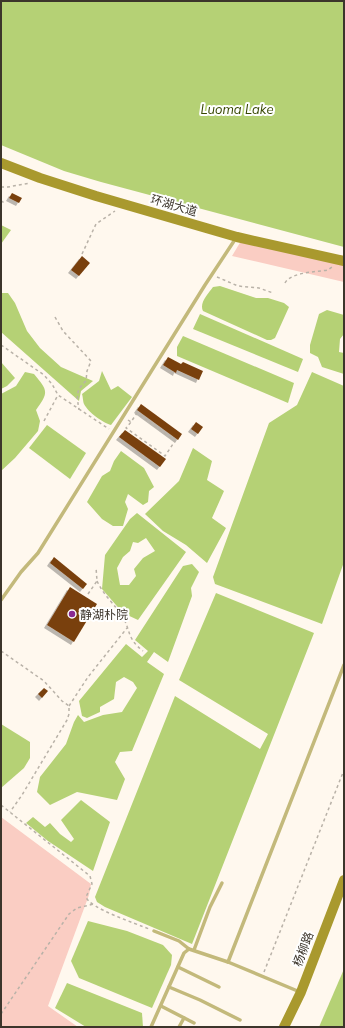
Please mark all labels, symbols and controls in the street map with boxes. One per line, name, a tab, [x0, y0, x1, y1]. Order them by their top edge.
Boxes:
water label: Luoma Lake	[201, 101, 273, 117]
street label: 环湖大道	[149, 191, 199, 219]
place label: 静湖朴院	[80, 607, 128, 622]
marker: 静湖朴院	[67, 609, 77, 619]
street label: 杨柳路	[290, 930, 316, 968]

